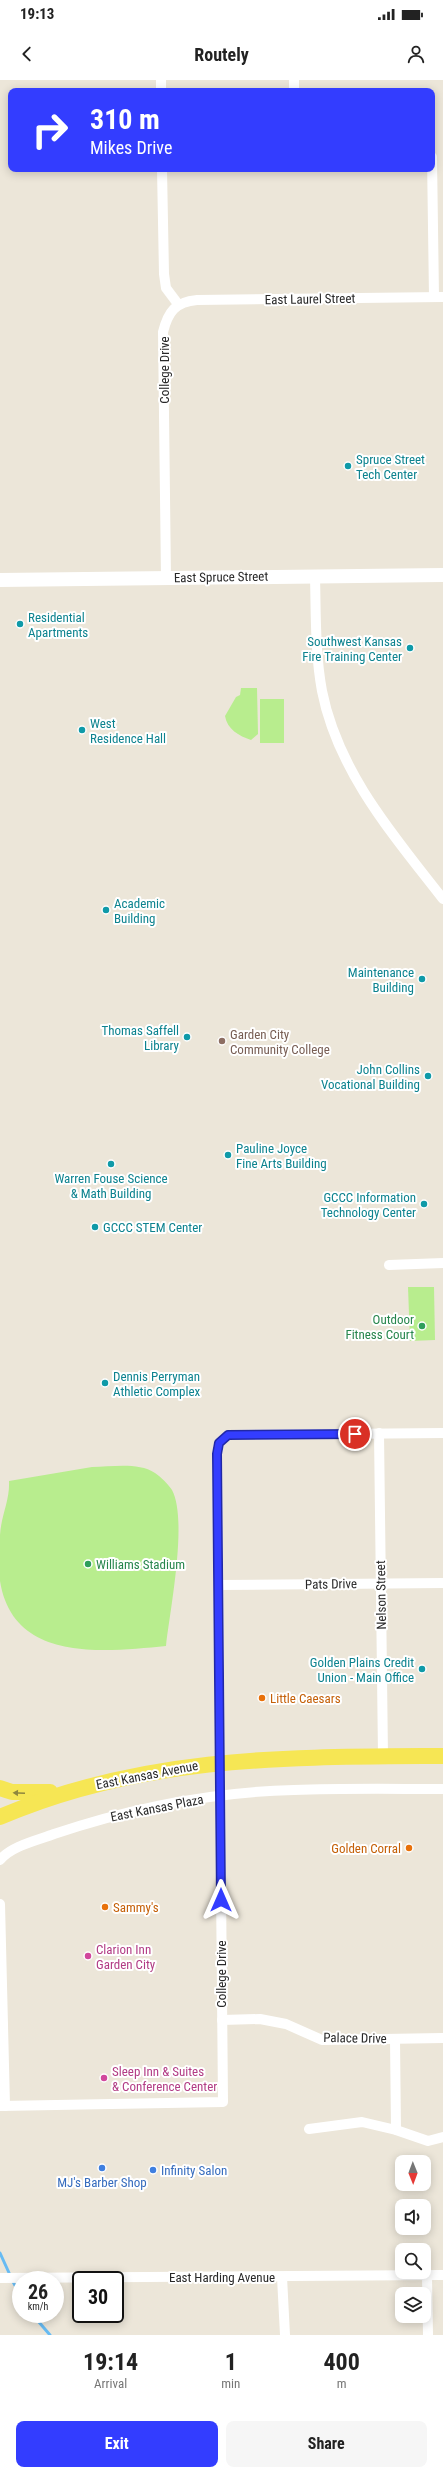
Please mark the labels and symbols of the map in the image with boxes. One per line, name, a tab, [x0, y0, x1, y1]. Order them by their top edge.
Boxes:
street label: East Laurel Street	[265, 291, 356, 307]
street label: College Drive	[157, 336, 172, 404]
place label: Spruce Street Tech Center	[356, 452, 425, 482]
marker: Spruce Street Tech Center	[343, 461, 353, 471]
street label: East Spruce Street	[174, 569, 268, 585]
place label: Residential Apartments	[28, 610, 88, 640]
marker: Residential Apartments	[15, 619, 25, 629]
place label: Southwest Kansas Fire Training Center	[302, 634, 402, 664]
marker: Southwest Kansas Fire Training Center	[405, 643, 415, 653]
place label: West Residence Hall	[90, 716, 166, 746]
marker: West Residence Hall	[77, 725, 87, 735]
place label: Academic Building	[114, 896, 165, 926]
marker: Academic Building	[101, 905, 111, 915]
place label: Maintenance Building	[348, 965, 414, 995]
marker: Maintenance Building	[417, 974, 427, 984]
place label: Thomas Saffell Library	[101, 1023, 180, 1053]
place label: Garden City Community College	[230, 1027, 330, 1057]
marker: Thomas Saffell Library	[182, 1032, 192, 1042]
marker: Garden City Community College	[217, 1036, 227, 1046]
place label: John Collins Vocational Building	[321, 1062, 420, 1092]
marker: John Collins Vocational Building	[423, 1071, 433, 1081]
place label: Pauline Joyce Fine Arts Building	[236, 1141, 327, 1171]
marker: Pauline Joyce Fine Arts Building	[223, 1150, 233, 1160]
marker: Warren Fouse Science & Math Building	[106, 1159, 116, 1169]
place label: Warren Fouse Science & Math Building	[54, 1171, 168, 1201]
place label: GCCC Information Technology Center	[321, 1190, 416, 1220]
marker: GCCC Information Technology Center	[419, 1199, 429, 1209]
place label: GCCC STEM Center	[103, 1220, 202, 1235]
marker: GCCC STEM Center	[90, 1222, 100, 1232]
place label: Outdoor Fitness Court	[345, 1312, 414, 1342]
marker: Outdoor Fitness Court	[417, 1321, 427, 1331]
place label: Dennis Perryman Athletic Complex	[113, 1369, 201, 1399]
marker: Dennis Perryman Athletic Complex	[100, 1378, 110, 1388]
pin	[338, 1417, 372, 1451]
place label: Williams Stadium	[96, 1557, 185, 1572]
marker: Williams Stadium	[83, 1559, 93, 1569]
street label: Nelson Street	[373, 1560, 389, 1630]
street label: Pats Drive	[305, 1576, 357, 1592]
place label: Golden Plains Credit Union - Main Office	[310, 1655, 414, 1685]
marker: Golden Plains Credit Union - Main Office	[417, 1664, 427, 1674]
place label: Little Caesars	[270, 1691, 341, 1706]
marker: Little Caesars	[257, 1693, 267, 1703]
street label: East Kansas Avenue	[95, 1758, 199, 1792]
one-way arrow	[13, 1789, 25, 1796]
street label: East Kansas Plaza	[109, 1792, 205, 1824]
place label: Golden Corral	[331, 1841, 401, 1856]
marker: Golden Corral	[404, 1843, 414, 1853]
position arrow	[200, 1879, 242, 1921]
place label: Sammy's	[113, 1900, 159, 1915]
marker: Sammy's	[100, 1902, 110, 1912]
street label: College Drive	[214, 1940, 229, 2008]
place label: Clarion Inn Garden City	[96, 1942, 156, 1972]
marker: Clarion Inn Garden City	[83, 1951, 93, 1961]
street label: Palace Drive	[323, 2030, 387, 2046]
place label: Sleep Inn & Suites & Conference Center	[112, 2064, 217, 2094]
marker: Sleep Inn & Suites & Conference Center	[99, 2073, 109, 2083]
north arrow	[395, 2155, 431, 2191]
marker: MJ's Barber Shop	[97, 2163, 107, 2173]
place label: Infinity Salon	[161, 2163, 227, 2178]
marker: Infinity Salon	[148, 2165, 158, 2175]
place label: MJ's Barber Shop	[57, 2175, 147, 2190]
street label: East Harding Avenue	[169, 2270, 275, 2285]
speed limit sign: 30	[72, 2271, 124, 2323]

